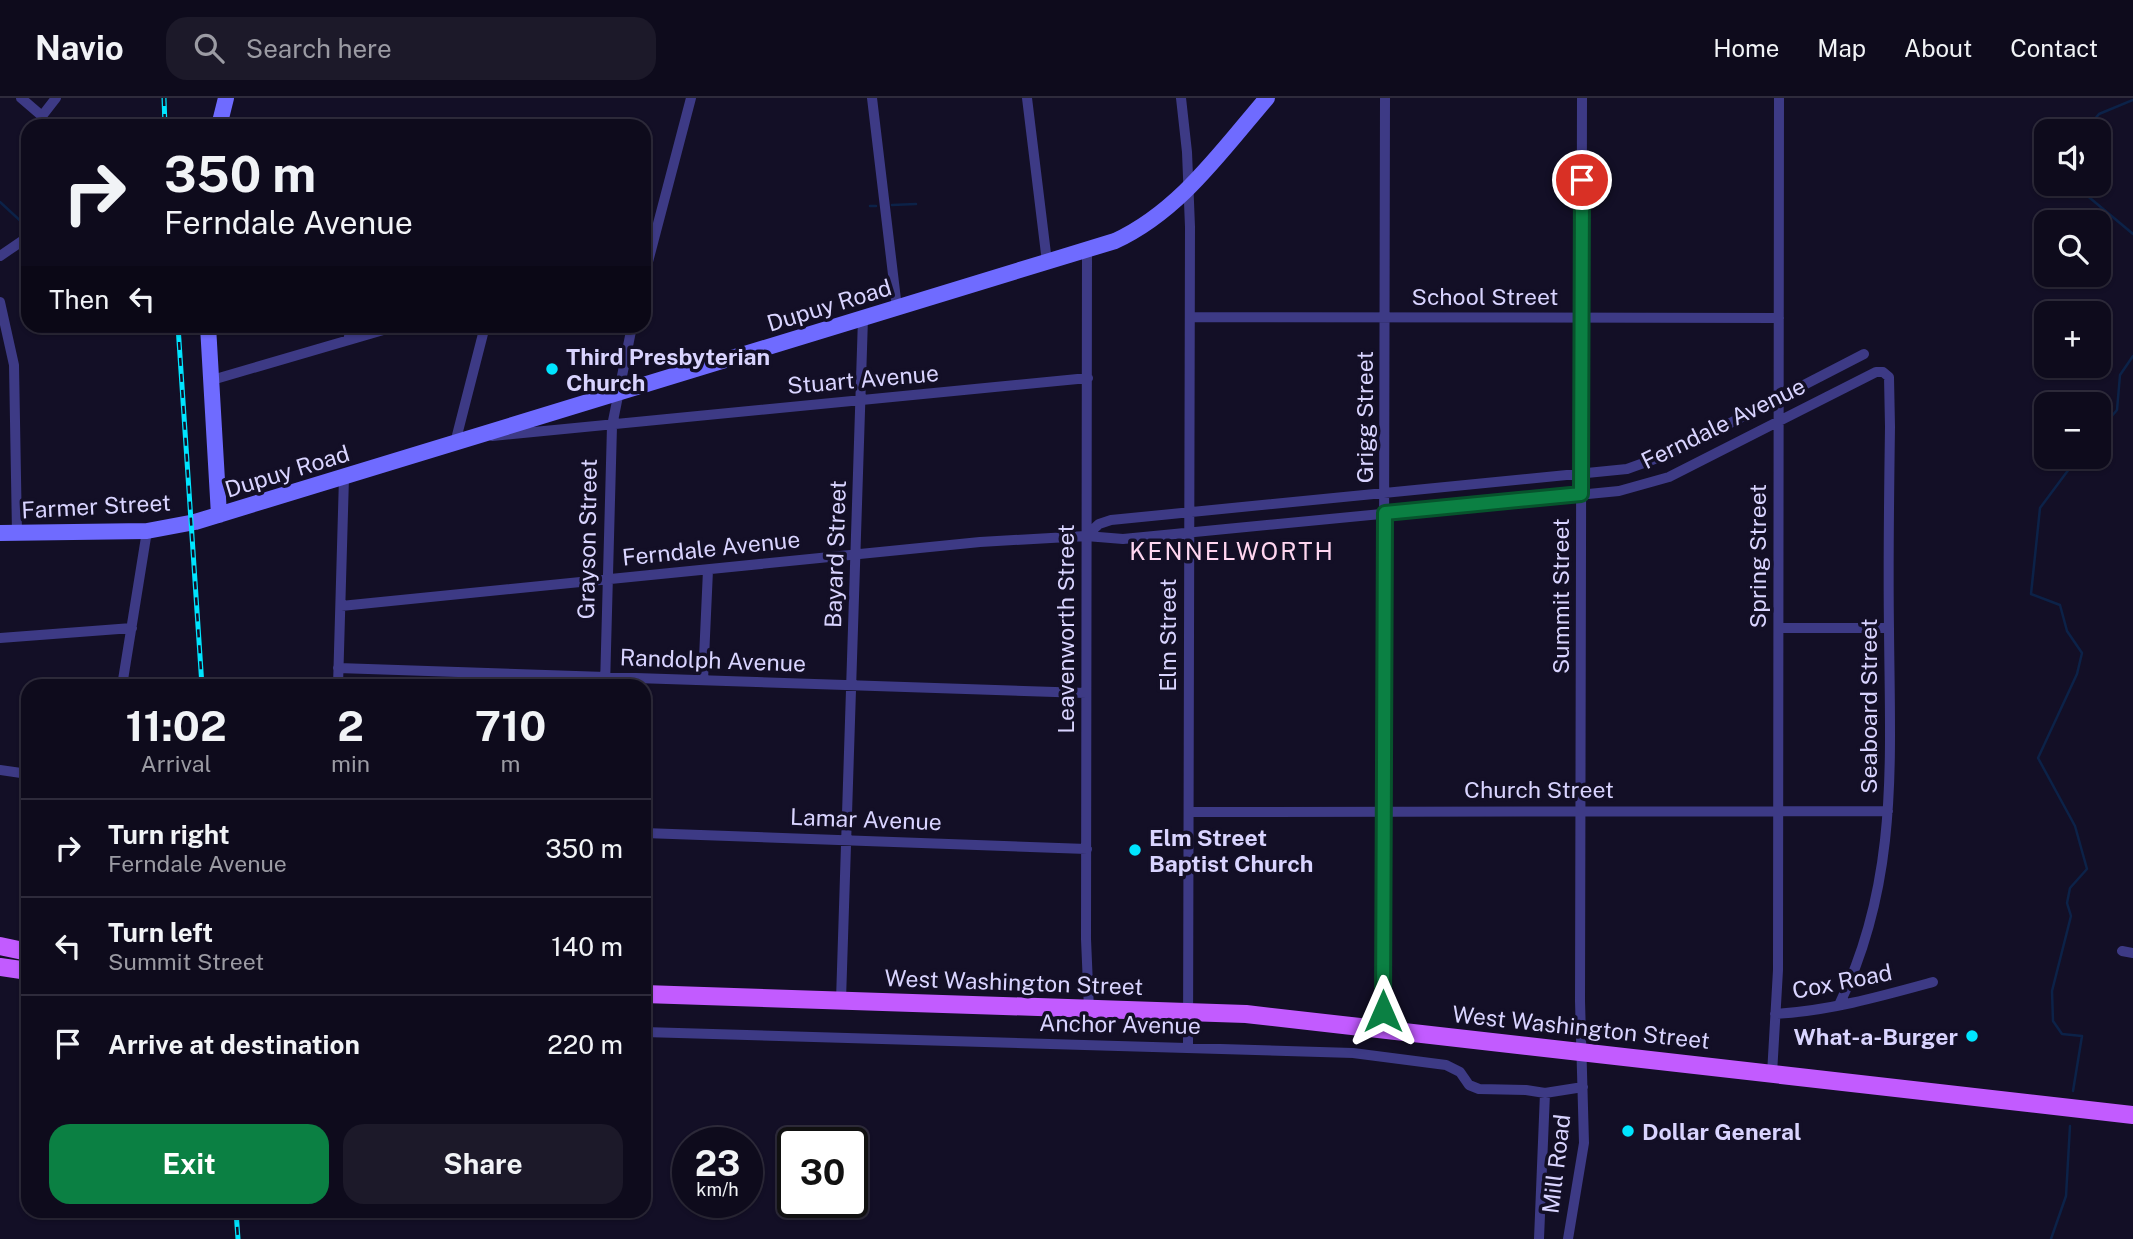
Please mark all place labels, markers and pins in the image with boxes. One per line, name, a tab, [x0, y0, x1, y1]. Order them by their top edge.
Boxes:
pin	[1552, 150, 1612, 210]
place label: Third Presbyterian Church	[566, 343, 770, 396]
marker: Third Presbyterian Church	[544, 361, 560, 377]
place label: Elm Street Baptist Church	[1149, 824, 1313, 877]
marker: Elm Street Baptist Church	[1127, 842, 1143, 858]
place label: What-a-Burger	[1794, 1023, 1958, 1050]
marker: What-a-Burger	[1964, 1028, 1980, 1044]
place label: Dollar General	[1642, 1118, 1802, 1145]
marker: Dollar General	[1620, 1123, 1636, 1139]

